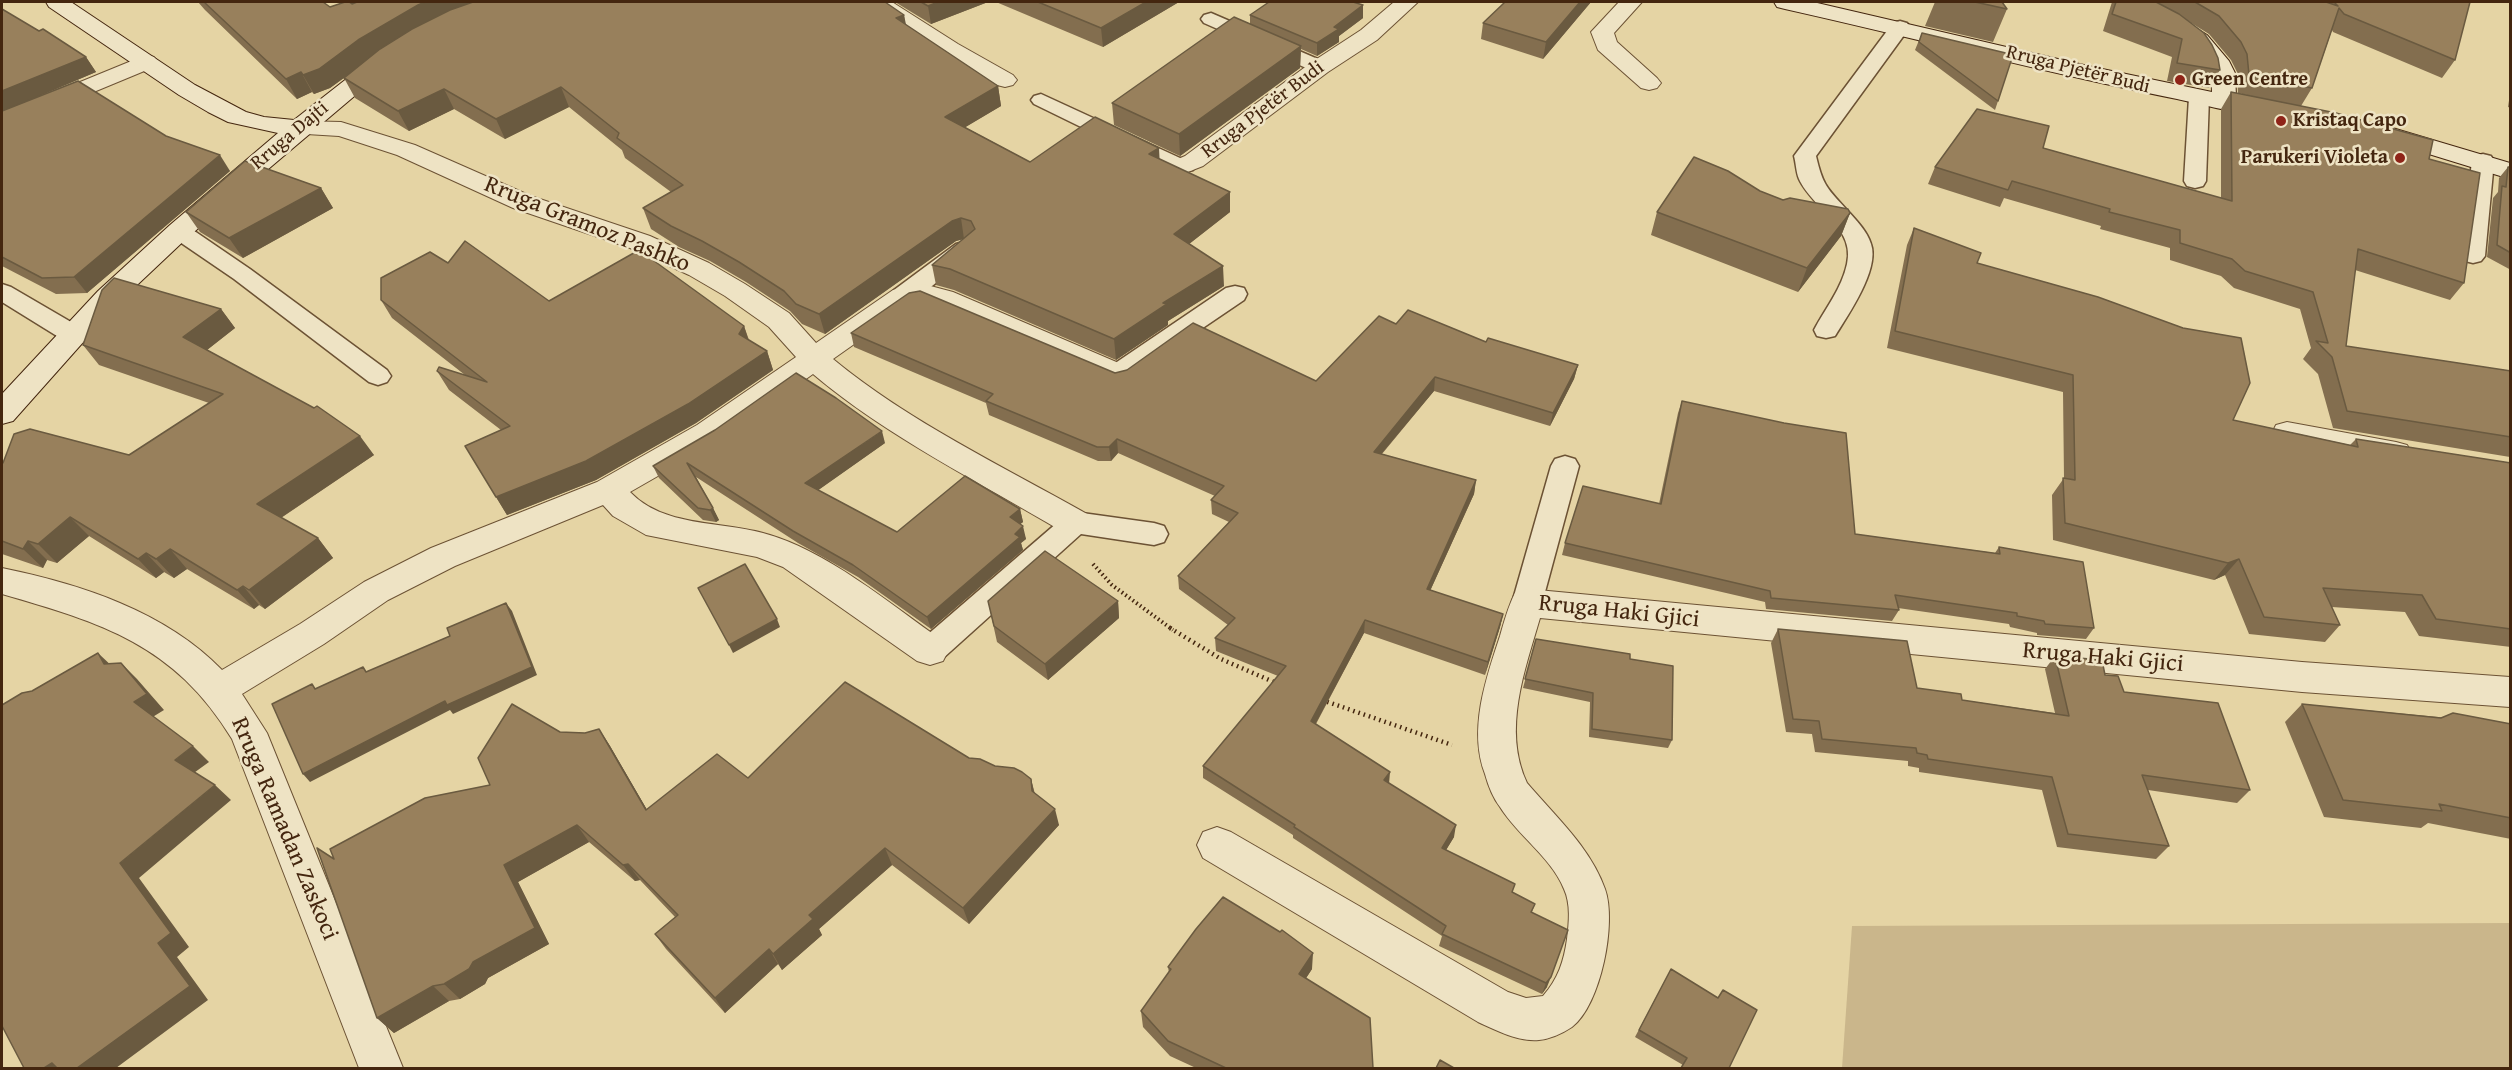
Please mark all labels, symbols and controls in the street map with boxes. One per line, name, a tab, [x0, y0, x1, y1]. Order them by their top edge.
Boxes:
street label: Rruga Pjetër Budi	[2004, 41, 2152, 99]
street label: Rruga Pjetër Budi	[1197, 56, 1329, 164]
place label: Green Centre	[2192, 68, 2308, 92]
marker: Green Centre	[2173, 73, 2187, 87]
street label: Rruga Dajti	[246, 97, 334, 175]
place label: Kristaq Capo	[2293, 109, 2407, 133]
marker: Kristaq Capo	[2274, 114, 2288, 128]
place label: Parukeri Violeta	[2241, 146, 2388, 170]
marker: Parukeri Violeta	[2393, 151, 2407, 165]
street label: Rruga Gramoz Pashko	[480, 171, 694, 279]
street label: Rruga Haki Gjici	[1537, 589, 1701, 635]
street label: Rruga Haki Gjici	[2021, 637, 2185, 679]
street label: Rruga Ramadan Zaskoci	[224, 713, 344, 945]

